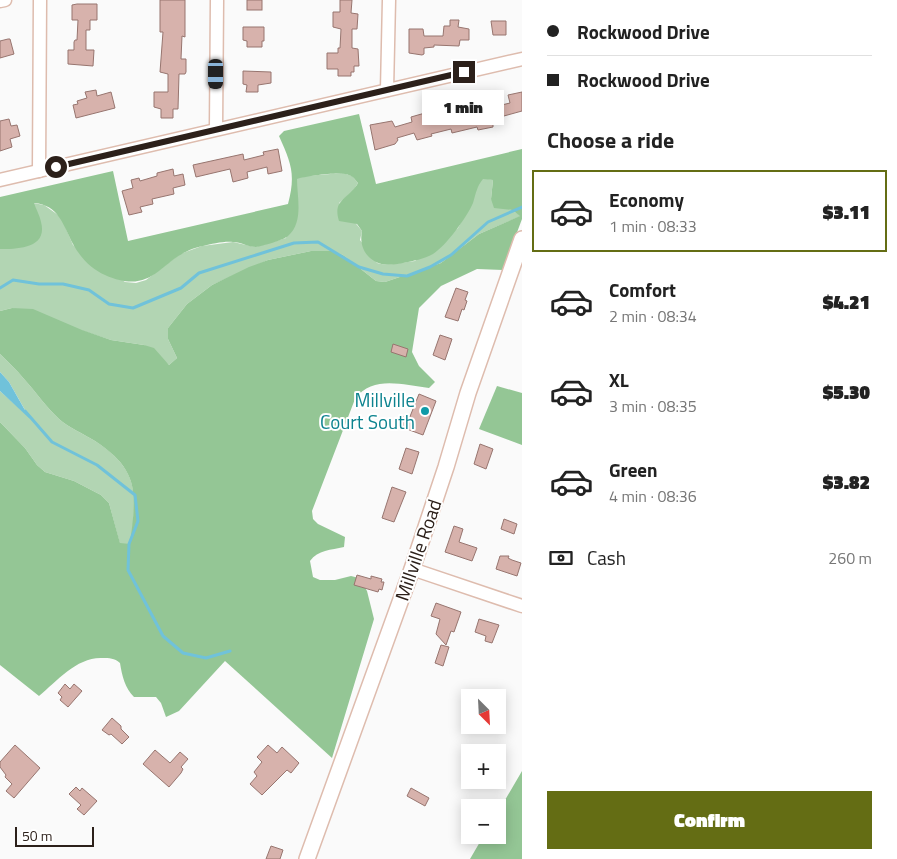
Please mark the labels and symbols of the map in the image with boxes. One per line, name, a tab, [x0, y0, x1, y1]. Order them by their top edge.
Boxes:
car	[208, 59, 223, 89]
route end	[453, 61, 475, 83]
callout: 1 min	[423, 90, 505, 124]
route start	[45, 156, 67, 178]
place label: Millville Court South	[320, 385, 415, 436]
marker: Millville Court South	[419, 405, 431, 417]
street label: Millville Road	[387, 495, 448, 605]
north arrow	[461, 689, 506, 734]
scale bar	[15, 824, 94, 847]

